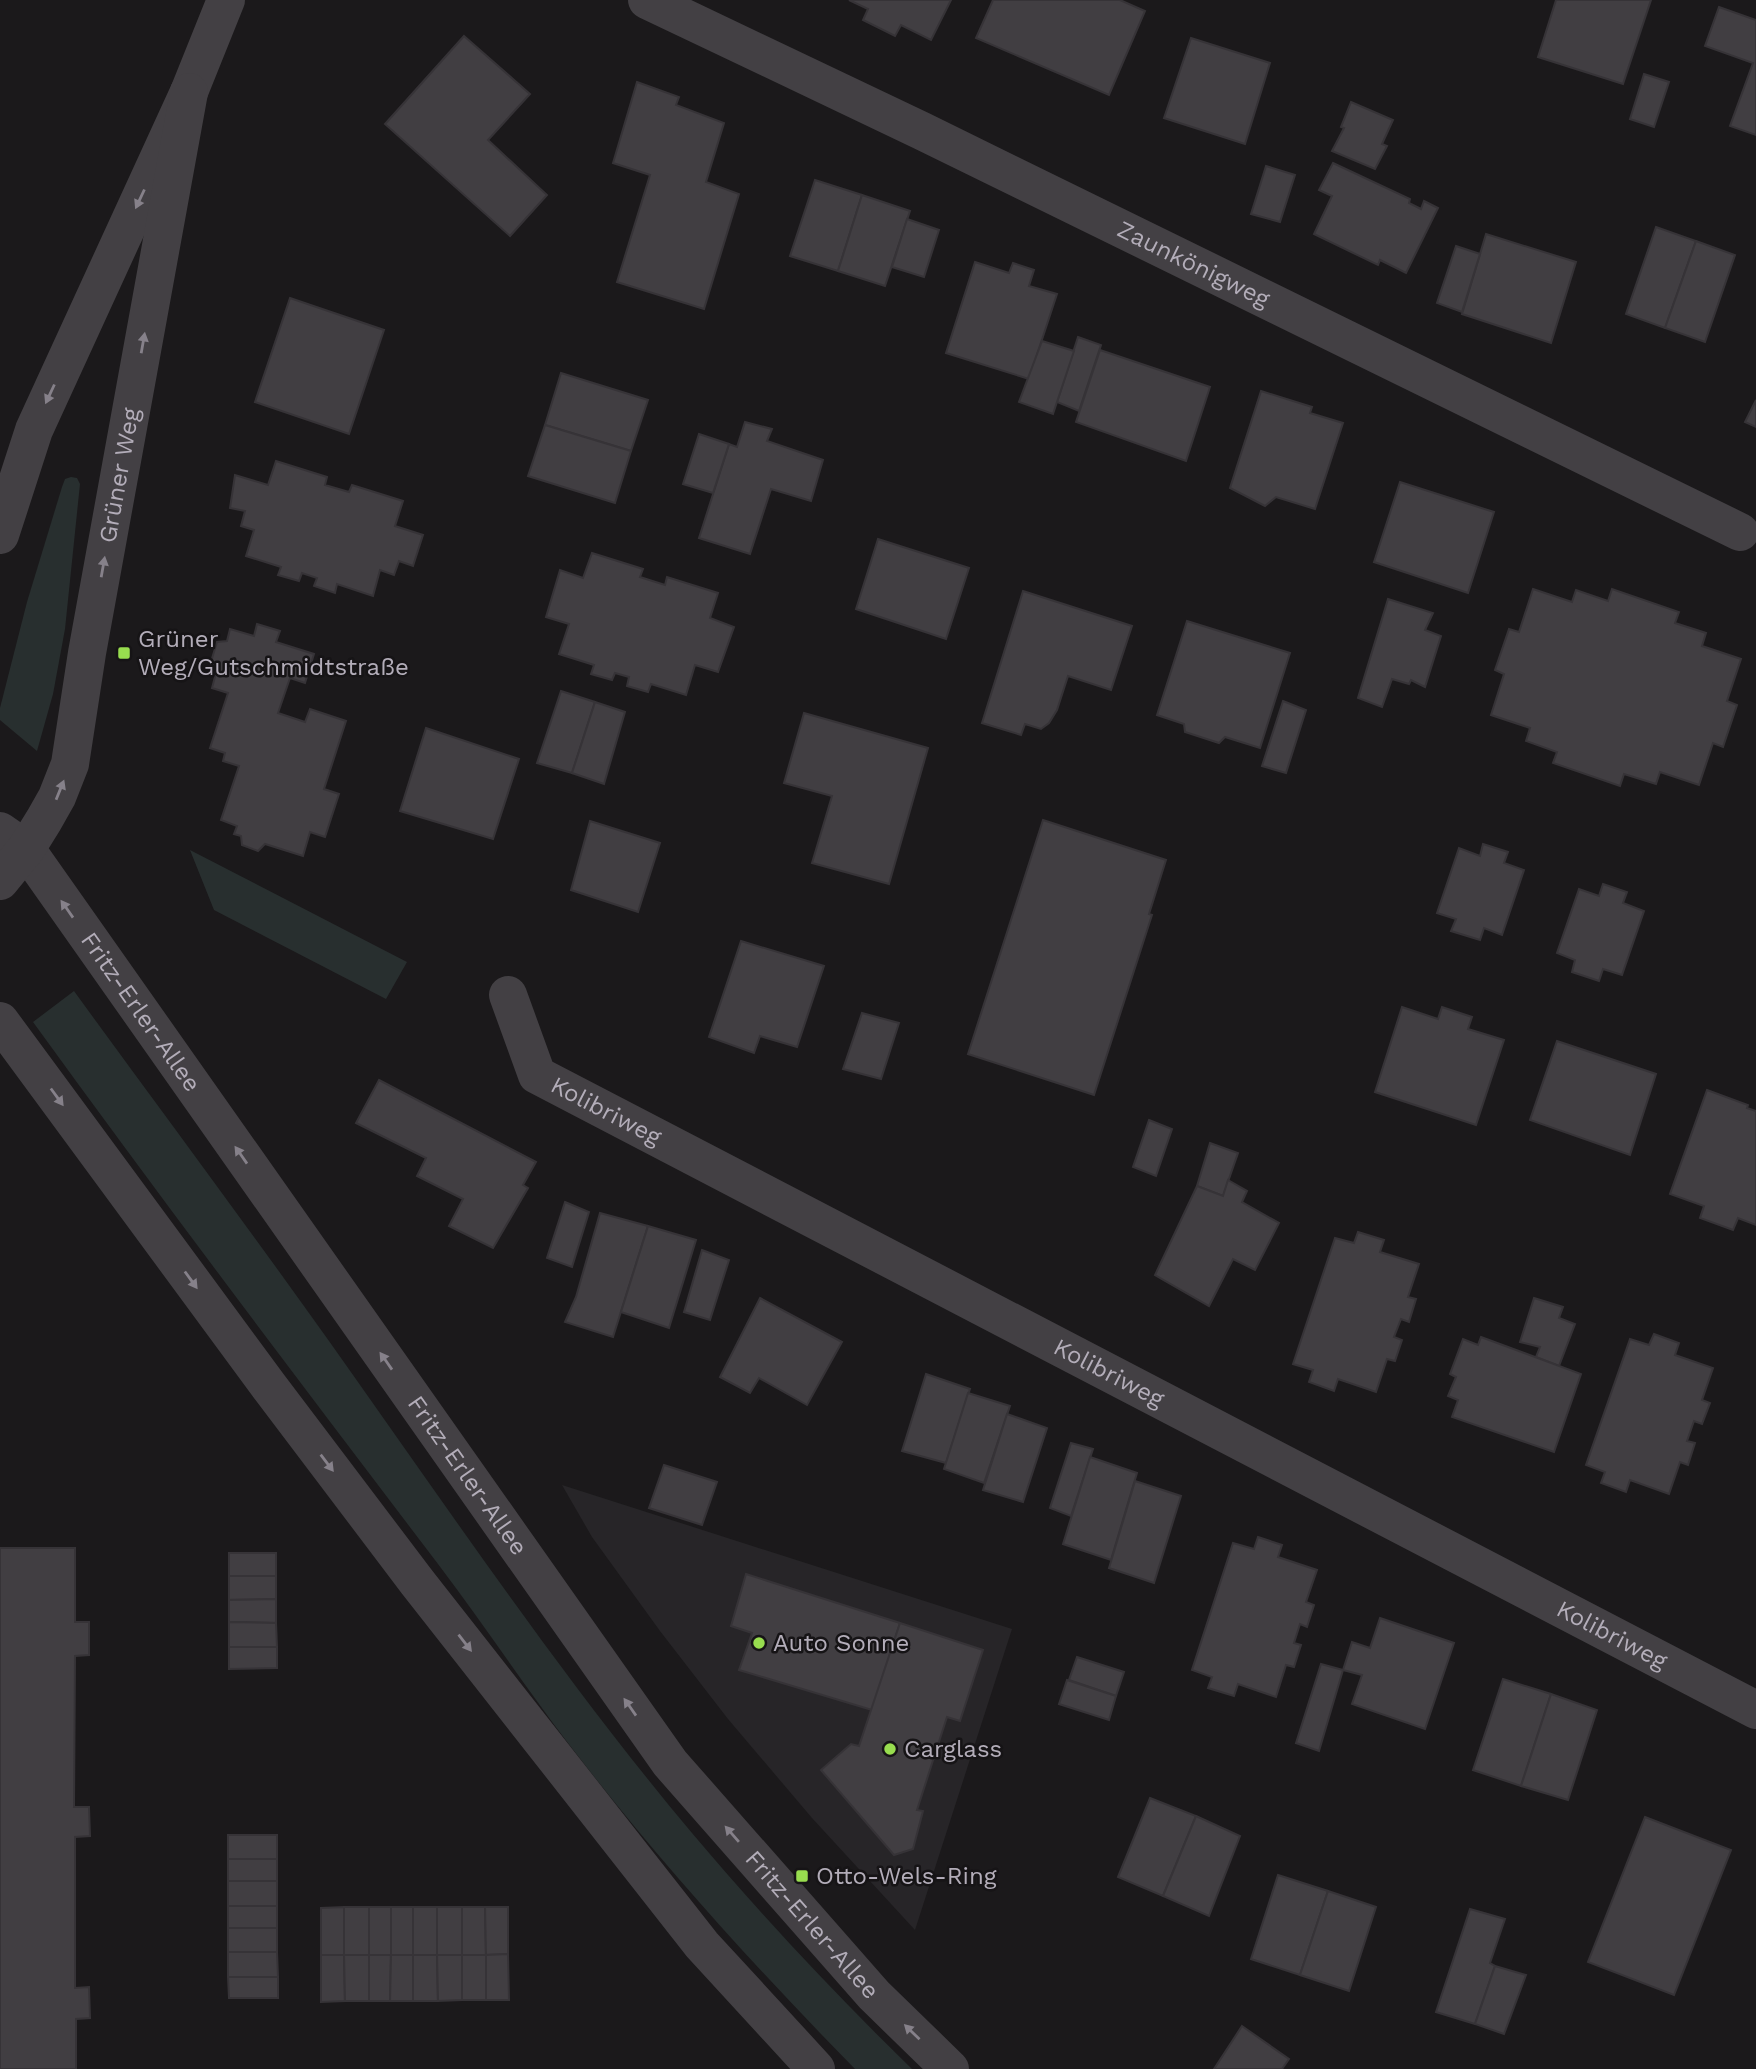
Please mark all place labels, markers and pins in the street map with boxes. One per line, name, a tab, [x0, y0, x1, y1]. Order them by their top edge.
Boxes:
place label: Grüner Weg/Gutschmidtstraße	[138, 625, 409, 681]
marker: Grüner Weg/Gutschmidtstraße	[116, 645, 132, 661]
place label: Auto Sonne	[773, 1629, 909, 1657]
marker: Auto Sonne	[751, 1635, 767, 1651]
place label: Carglass	[904, 1735, 1002, 1763]
marker: Carglass	[882, 1741, 898, 1757]
place label: Otto-Wels-Ring	[816, 1862, 997, 1890]
marker: Otto-Wels-Ring	[794, 1868, 810, 1884]

